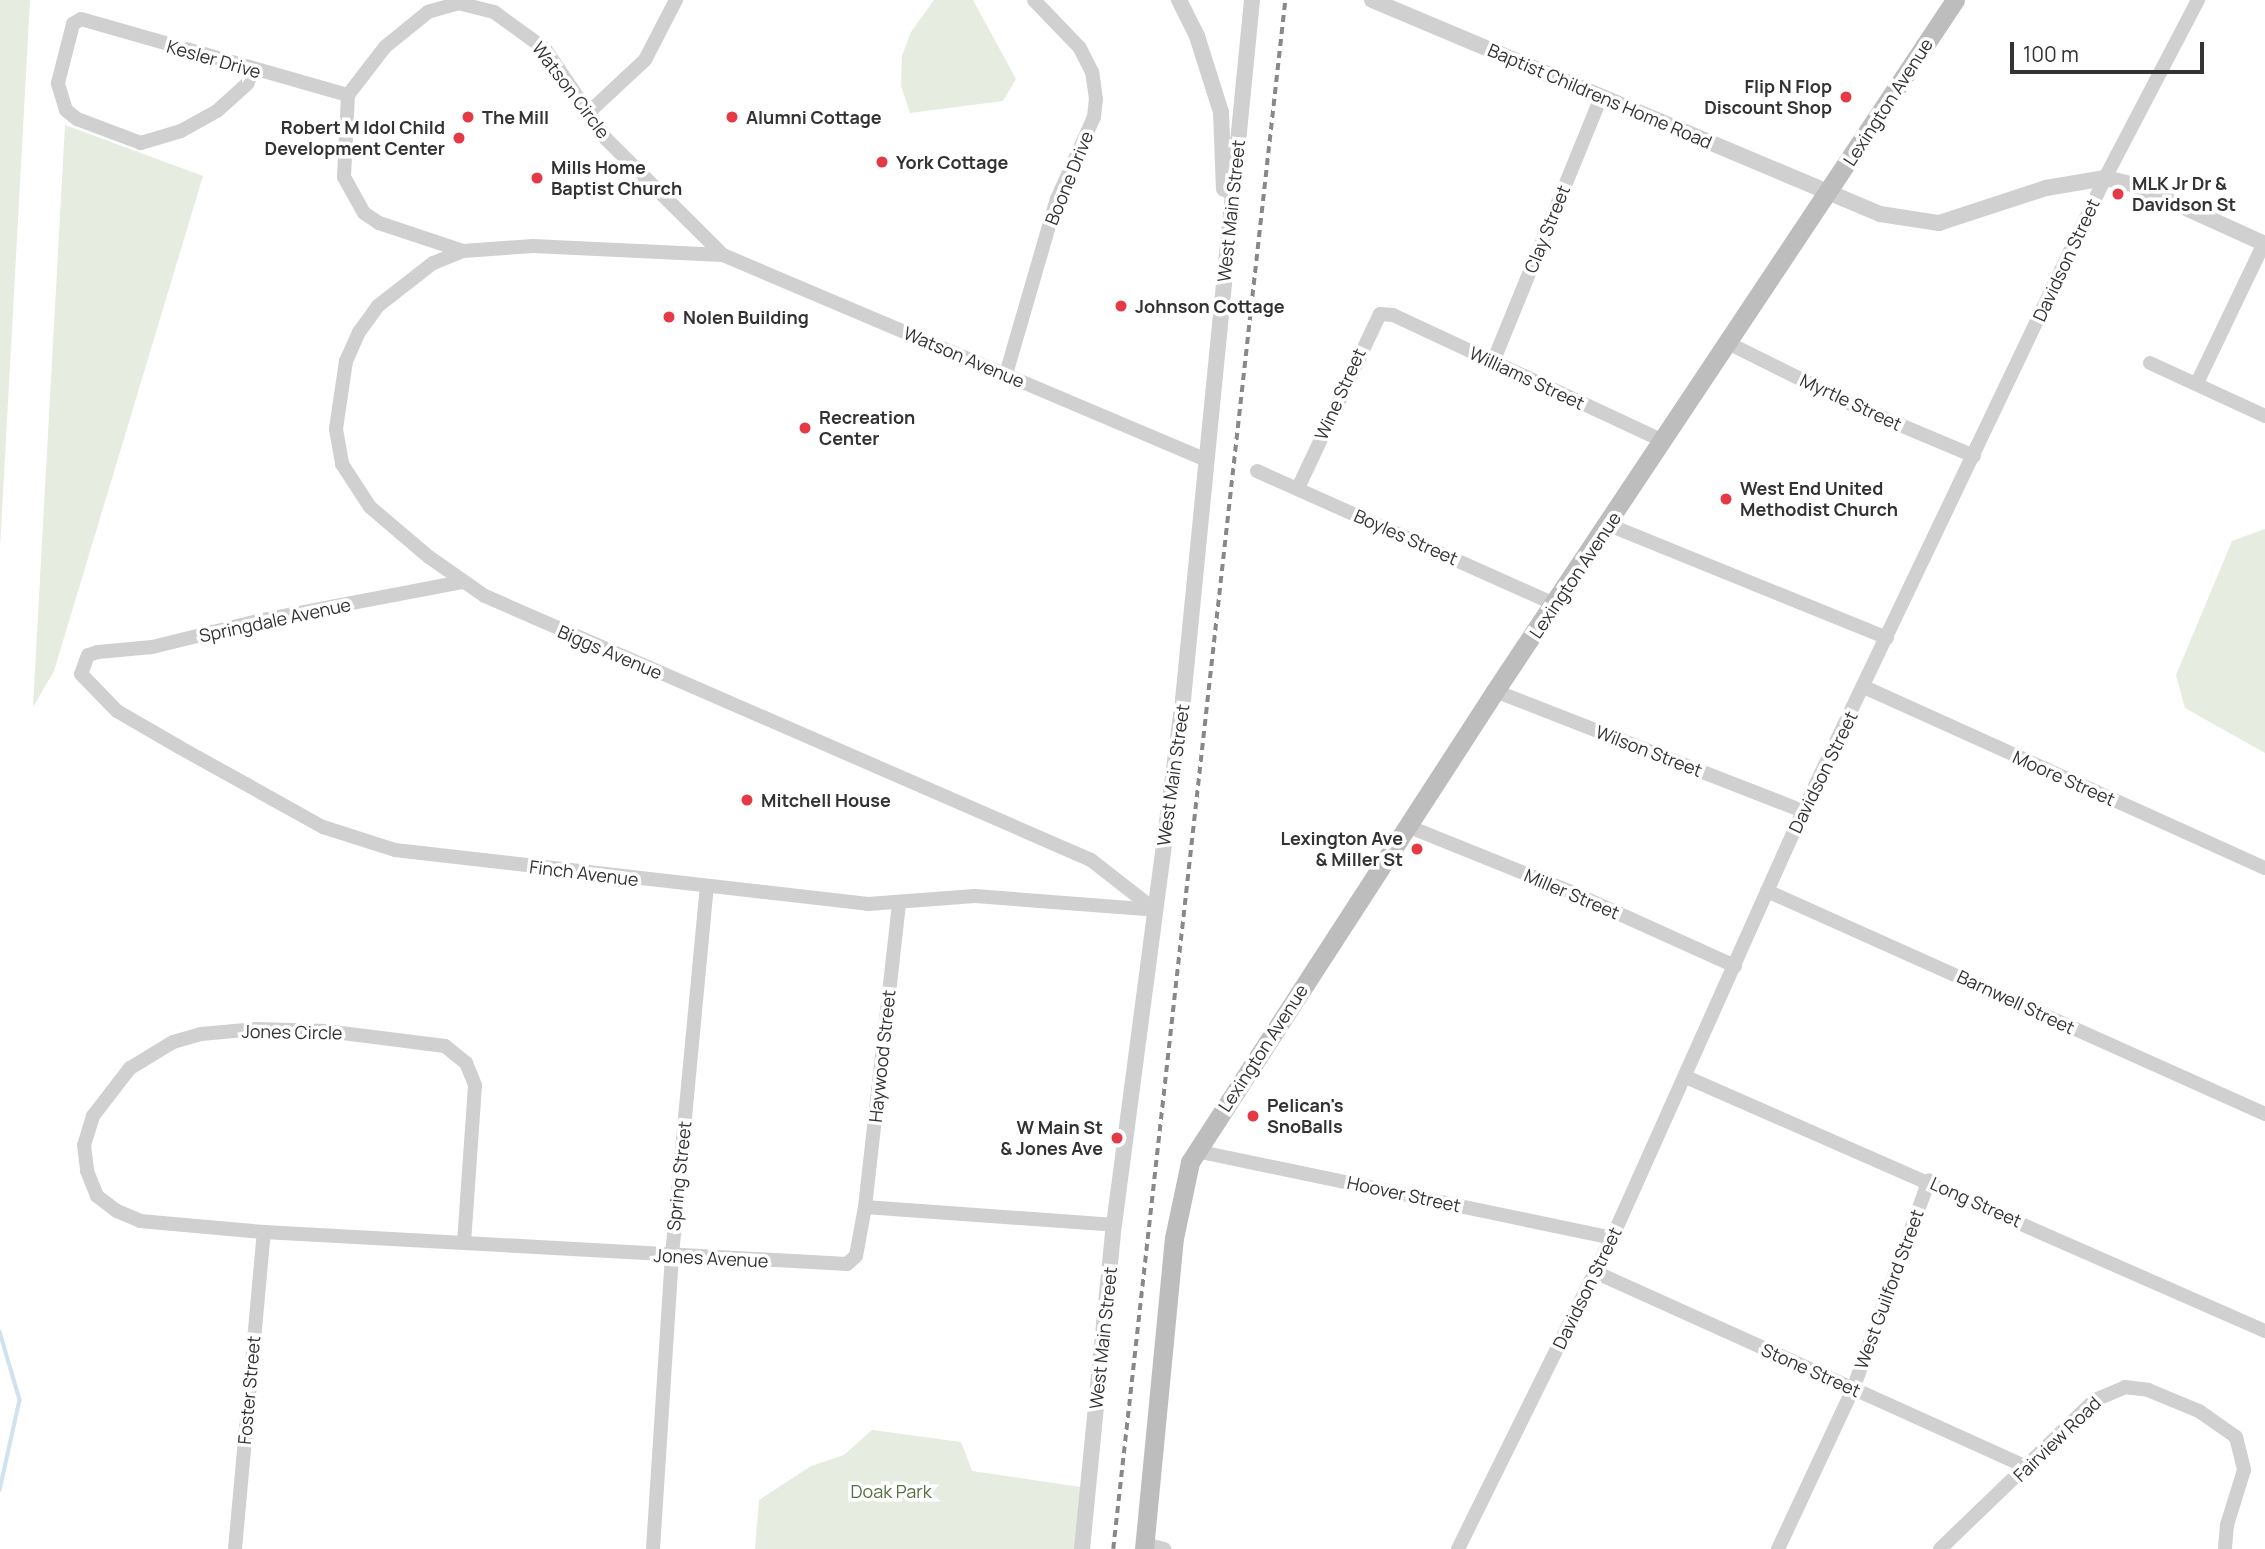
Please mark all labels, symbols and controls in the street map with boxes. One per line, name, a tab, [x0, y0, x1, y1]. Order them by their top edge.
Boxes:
scale bar	[2013, 28, 2207, 72]
street label: Lexington Avenue	[1839, 34, 1937, 170]
street label: Kesler Drive	[164, 35, 264, 83]
street label: Watson Circle	[528, 37, 614, 143]
street label: Baptist Childrens Home Road	[1485, 39, 1715, 153]
text: 100 m	[2023, 40, 2079, 68]
place label: Flip N Flop Discount Shop	[1704, 76, 1832, 119]
marker: Flip N Flop Discount Shop	[1838, 89, 1854, 105]
place label: The Mill	[482, 106, 549, 128]
place label: Alumni Cottage	[746, 106, 882, 128]
marker: The Mill	[460, 109, 476, 125]
marker: Alumni Cottage	[724, 109, 740, 125]
place label: Robert M Idol Child Development Center	[265, 117, 445, 160]
street label: Boone Drive	[1040, 128, 1098, 228]
marker: Robert M Idol Child Development Center	[451, 130, 467, 146]
street label: West Main Street	[1213, 139, 1249, 283]
place label: York Cottage	[896, 151, 1008, 173]
marker: York Cottage	[874, 154, 890, 170]
place label: Mills Home Baptist Church	[551, 157, 682, 200]
marker: Mills Home Baptist Church	[529, 170, 545, 186]
place label: MLK Jr Dr & Davidson St	[2132, 173, 2236, 216]
street label: Clay Street	[1520, 182, 1574, 276]
marker: MLK Jr Dr & Davidson St	[2110, 186, 2126, 202]
street label: Davidson Street	[2028, 195, 2104, 325]
place label: Johnson Cottage	[1135, 295, 1285, 317]
marker: Johnson Cottage	[1113, 298, 1129, 314]
place label: Nolen Building	[683, 306, 809, 328]
marker: Nolen Building	[661, 309, 677, 325]
street label: Watson Avenue	[900, 322, 1028, 392]
street label: Williams Street	[1466, 342, 1588, 414]
street label: Wine Street	[1310, 345, 1370, 443]
street label: Myrtle Street	[1797, 369, 1905, 435]
place label: Recreation Center	[819, 407, 915, 450]
marker: Recreation Center	[797, 420, 813, 436]
place label: West End United Methodist Church	[1740, 478, 1898, 520]
marker: West End United Methodist Church	[1718, 491, 1734, 507]
street label: Boyles Street	[1351, 504, 1461, 570]
street label: Lexington Avenue	[1525, 508, 1625, 642]
street label: Springdale Avenue	[197, 593, 353, 647]
street label: Biggs Avenue	[555, 620, 665, 684]
street label: West Main Street	[1152, 703, 1194, 847]
street label: Davidson Street	[1784, 707, 1862, 837]
street label: Wilson Street	[1593, 721, 1705, 781]
street label: Moore Street	[2009, 746, 2119, 810]
place label: Mitchell House	[761, 789, 891, 811]
marker: Mitchell House	[739, 792, 755, 808]
place label: Lexington Ave & Miller St	[1280, 828, 1403, 870]
marker: Lexington Ave & Miller St	[1409, 841, 1425, 857]
street label: Finch Avenue	[528, 856, 640, 890]
street label: Miller Street	[1521, 864, 1623, 924]
street label: Barnwell Street	[1954, 965, 2078, 1039]
street label: Lexington Avenue	[1214, 980, 1312, 1116]
street label: Haywood Street	[864, 989, 900, 1123]
street label: Jones Circle	[241, 1020, 343, 1044]
place label: Pelican's SnoBalls	[1267, 1095, 1343, 1138]
marker: Pelican's SnoBalls	[1245, 1108, 1261, 1124]
place label: W Main St & Jones Ave	[1000, 1117, 1103, 1160]
street label: Spring Street	[662, 1120, 696, 1232]
marker: W Main St & Jones Ave	[1109, 1130, 1125, 1146]
street label: Hoover Street	[1345, 1171, 1463, 1217]
street label: Long Street	[1927, 1172, 2025, 1232]
street label: West Guilford Street	[1850, 1206, 1928, 1372]
street label: Davidson Street	[1548, 1223, 1626, 1353]
street label: Jones Avenue	[653, 1244, 769, 1272]
street label: West Main Street	[1085, 1266, 1121, 1410]
street label: Foster Street	[233, 1335, 265, 1445]
street label: Stone Street	[1758, 1339, 1864, 1401]
street label: Fairview Road	[2009, 1392, 2105, 1486]
park label: Doak Park	[850, 1480, 932, 1502]

